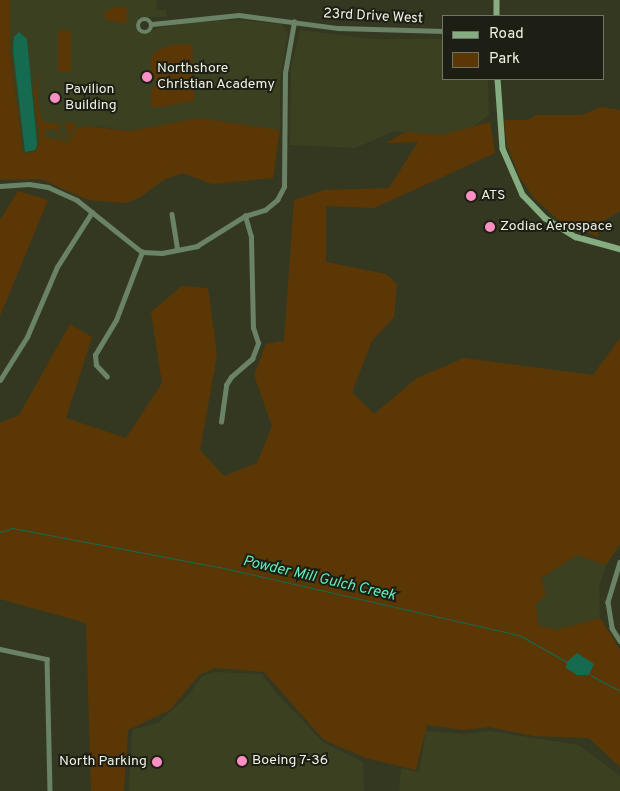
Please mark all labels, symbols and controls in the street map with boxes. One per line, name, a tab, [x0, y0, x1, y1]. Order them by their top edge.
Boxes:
street label: 23rd Drive West	[322, 6, 424, 28]
legend	[442, 15, 605, 80]
text: Road	[489, 25, 524, 44]
text: Park	[489, 50, 520, 69]
place label: Northshore Christian Academy	[157, 61, 275, 94]
marker: Northshore Christian Academy	[141, 71, 153, 83]
place label: Pavilion Building	[65, 82, 117, 114]
marker: Pavilion Building	[49, 92, 61, 104]
place label: ATS	[481, 188, 505, 204]
marker: ATS	[465, 190, 477, 202]
place label: Zodiac Aerospace	[500, 219, 613, 235]
marker: Zodiac Aerospace	[484, 221, 496, 233]
water label: Powder Mill Gulch Creek	[241, 553, 397, 605]
place label: Boeing 7-36	[252, 753, 329, 769]
place label: North Parking	[59, 754, 147, 770]
marker: Boeing 7-36	[236, 755, 248, 767]
marker: North Parking	[151, 756, 163, 768]

